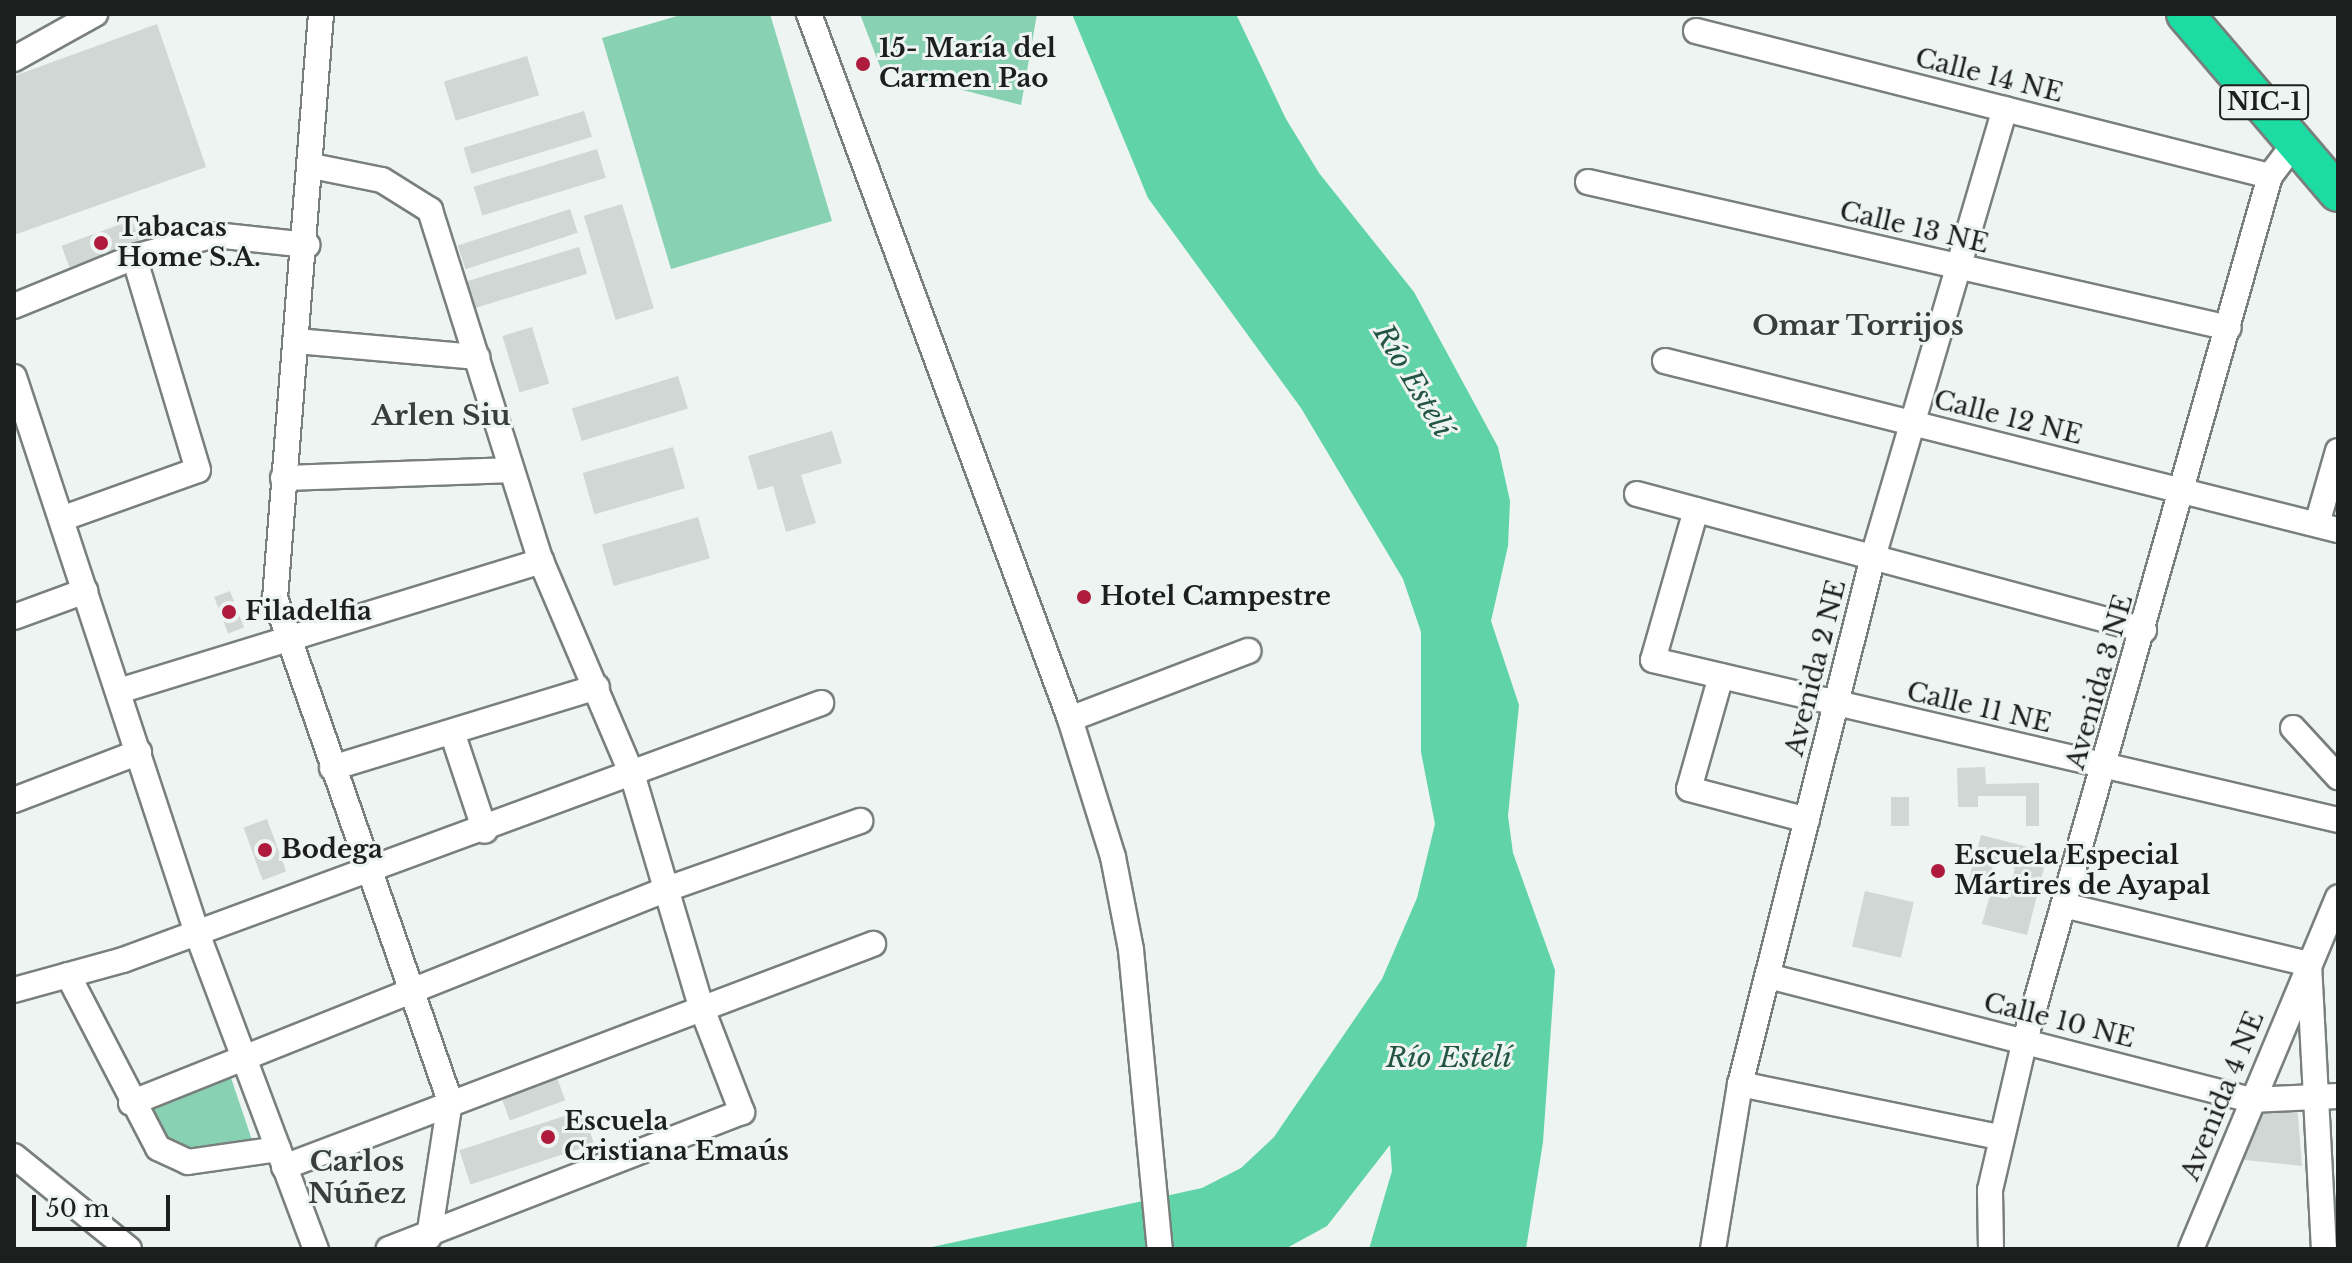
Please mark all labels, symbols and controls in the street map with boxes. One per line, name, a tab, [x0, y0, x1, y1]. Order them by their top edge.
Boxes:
place label: 15- María del Carmen Pao	[879, 33, 1056, 94]
street label: Calle 14 NE	[1912, 43, 2066, 109]
marker: 15- María del Carmen Pao	[854, 55, 872, 73]
road number: NIC-1	[2218, 82, 2310, 122]
street label: Calle 13 NE	[1836, 196, 1992, 260]
place label: Tabacas Home S.A.	[117, 212, 261, 274]
marker: Tabacas Home S.A.	[92, 234, 110, 252]
district label: Omar Torrijos	[1751, 309, 1965, 343]
water label: Río Estelí	[1366, 318, 1460, 444]
street label: Calle 12 NE	[1931, 384, 2085, 452]
district label: Arlen Siu	[371, 399, 511, 433]
street label: Avenida 2 NE	[1779, 577, 1853, 759]
place label: Hotel Campestre	[1100, 581, 1331, 613]
marker: Hotel Campestre	[1075, 588, 1093, 606]
street label: Avenida 3 NE	[2060, 591, 2140, 773]
place label: Filadelfia	[245, 596, 372, 628]
marker: Filadelfia	[220, 603, 238, 621]
street label: Calle 11 NE	[1904, 676, 2054, 740]
place label: Bodega	[281, 834, 383, 866]
place label: Escuela Especial Mártires de Ayapal	[1954, 840, 2211, 902]
marker: Bodega	[256, 841, 274, 859]
marker: Escuela Especial Mártires de Ayapal	[1929, 862, 1947, 880]
street label: Calle 10 NE	[1980, 987, 2138, 1055]
street label: Avenida 4 NE	[2175, 1007, 2271, 1185]
water label: Río Estelí	[1386, 1041, 1512, 1075]
place label: Escuela Cristiana Emaús	[564, 1106, 789, 1168]
marker: Escuela Cristiana Emaús	[539, 1128, 557, 1146]
district label: Carlos Núñez	[308, 1145, 406, 1211]
scale bar	[36, 1179, 174, 1229]
text: 50 m	[46, 1194, 109, 1223]

